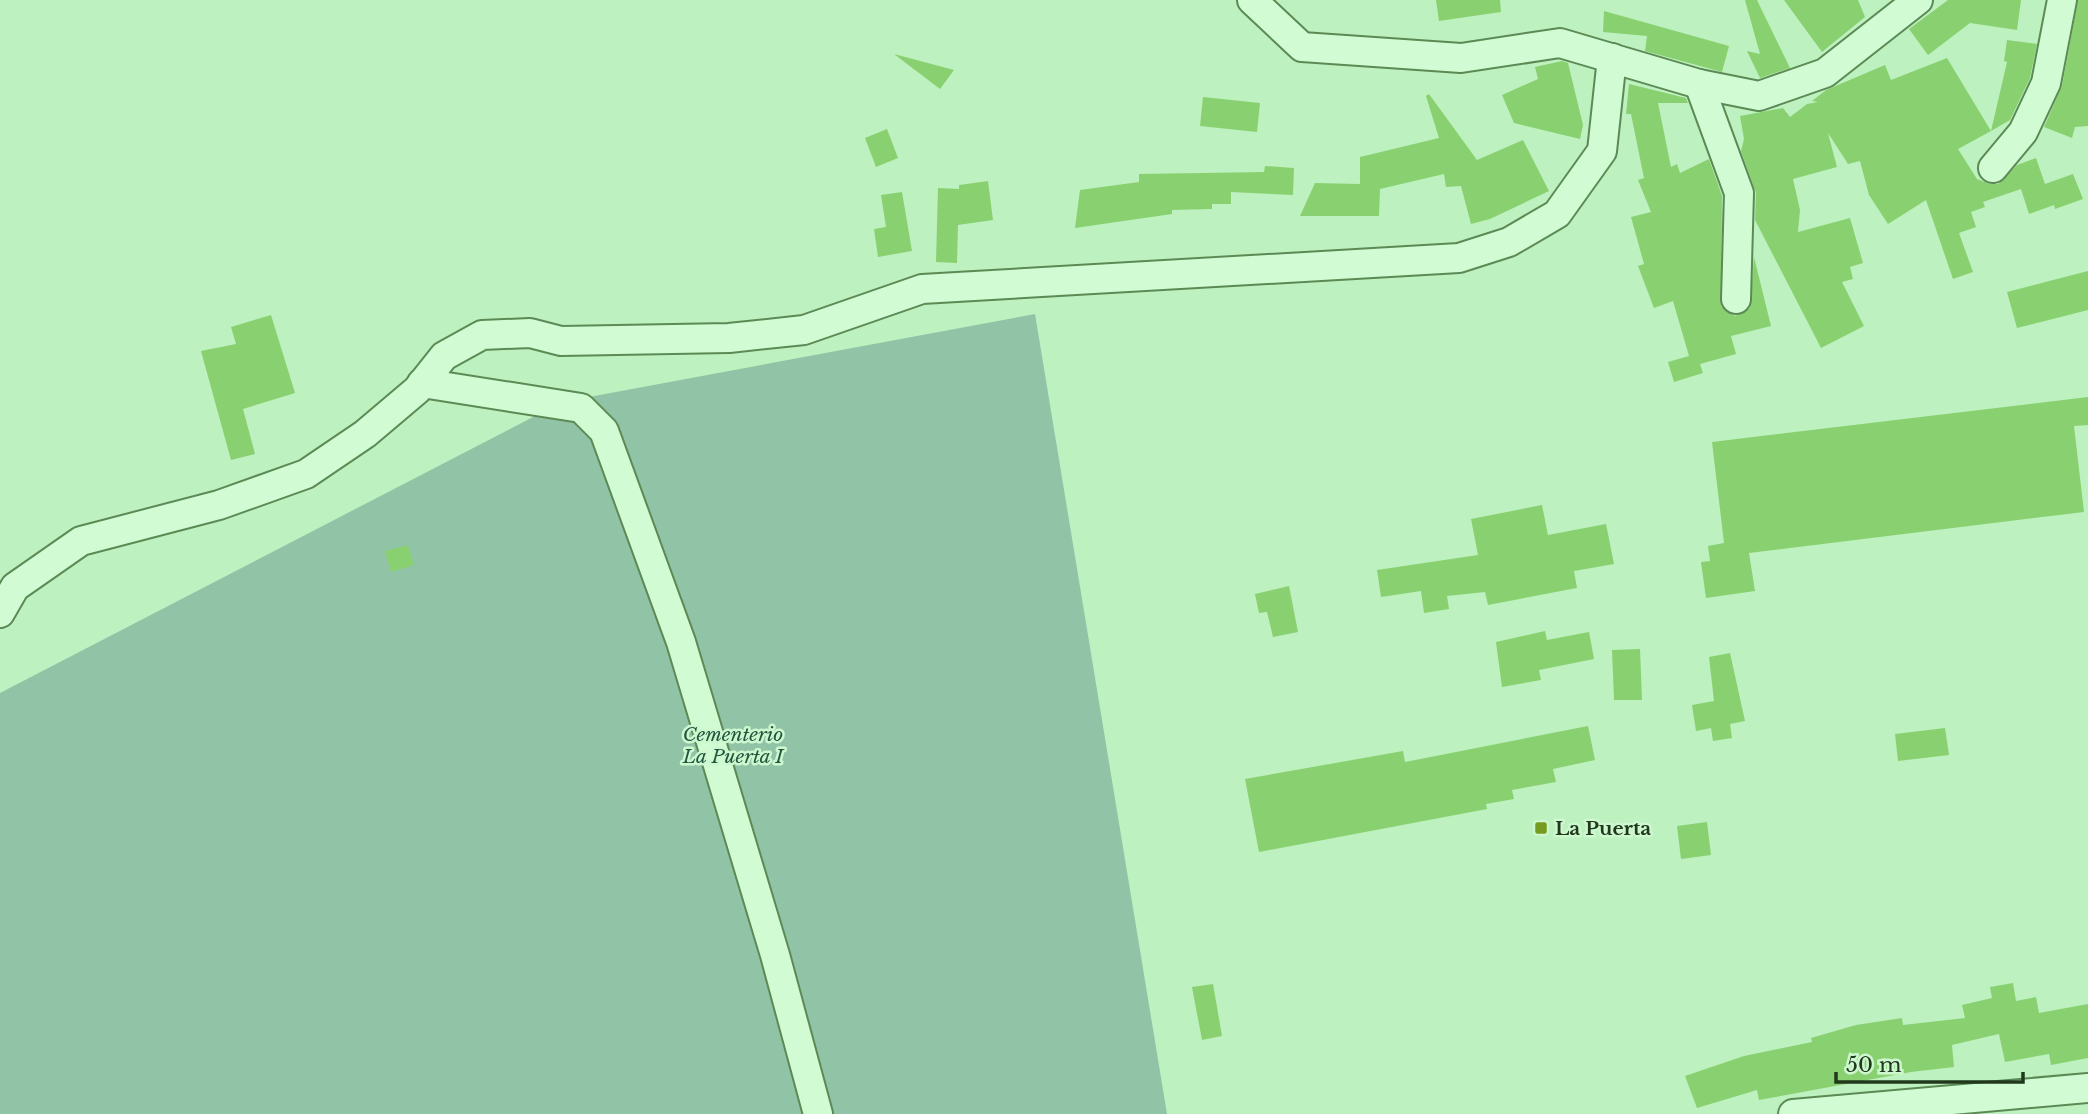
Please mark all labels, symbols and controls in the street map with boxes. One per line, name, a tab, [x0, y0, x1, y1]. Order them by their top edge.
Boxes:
park label: Cementerio La Puerta I	[682, 723, 785, 768]
place label: La Puerta	[1555, 817, 1651, 840]
marker: La Puerta	[1533, 820, 1549, 836]
scale bar	[1836, 1040, 2023, 1084]
text: 50 m	[1846, 1052, 1902, 1078]

